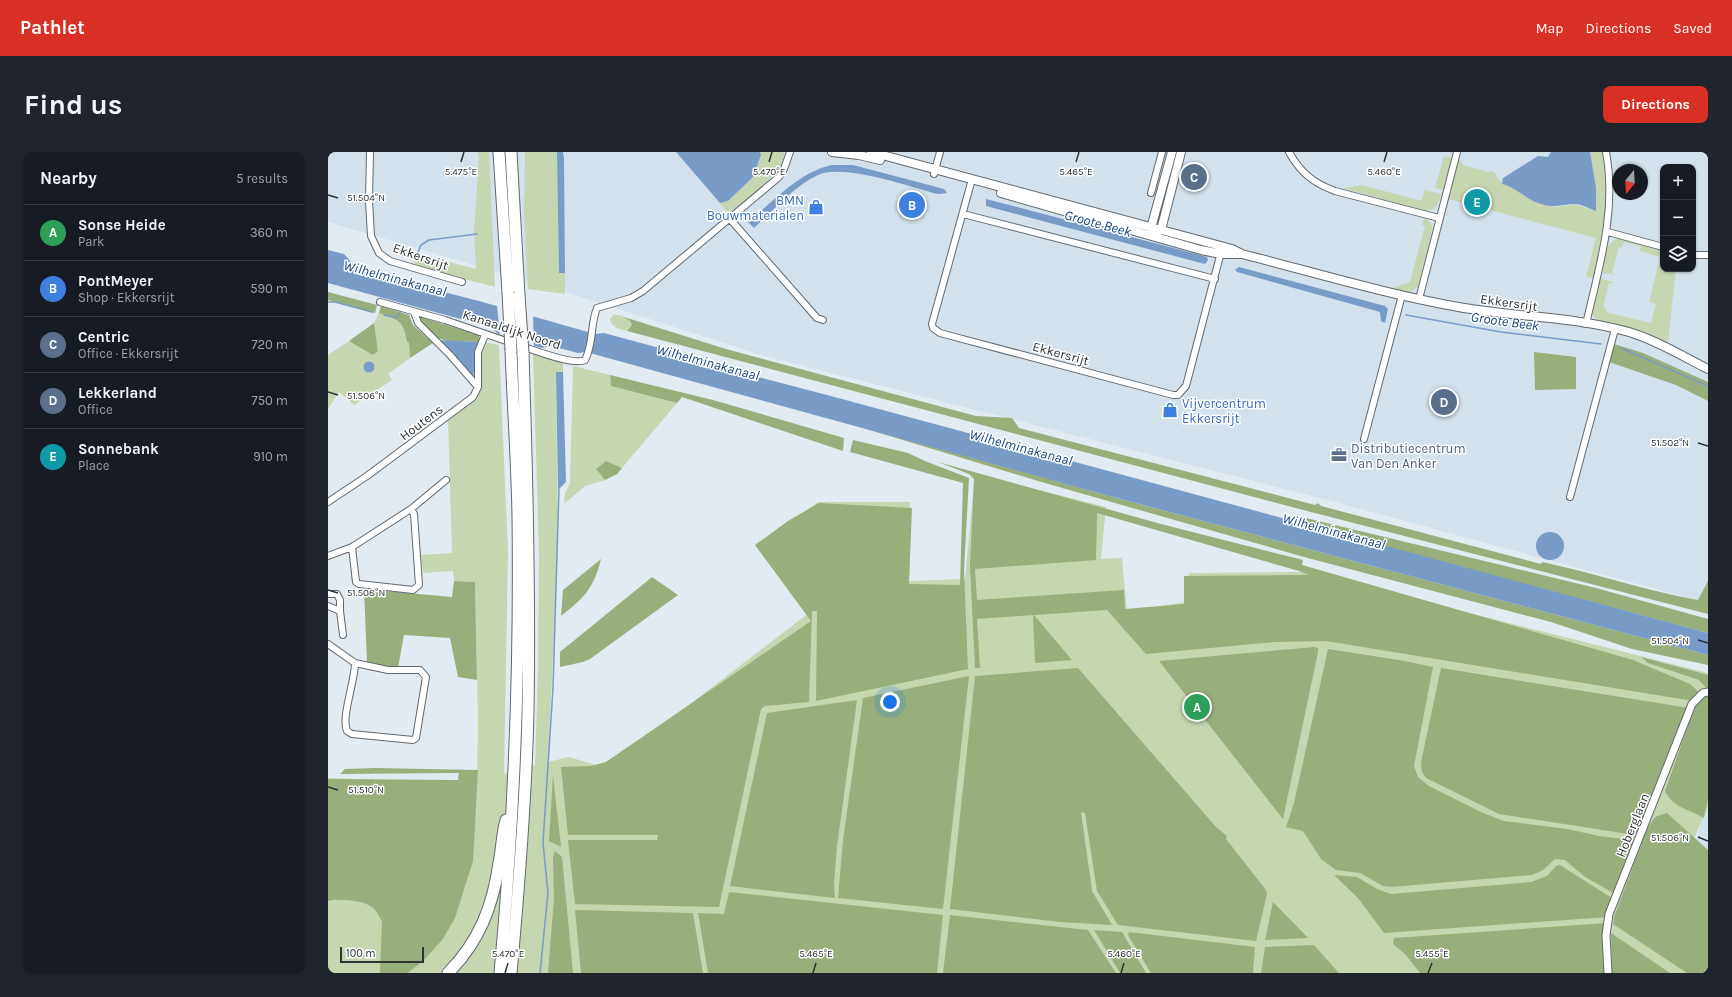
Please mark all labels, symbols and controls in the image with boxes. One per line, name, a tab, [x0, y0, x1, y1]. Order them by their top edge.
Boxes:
text: Pathlet	[20, 17, 85, 39]
text: Map	[1536, 20, 1564, 37]
text: Directions	[1586, 20, 1651, 37]
text: Saved	[1673, 20, 1712, 37]
button: Directions	[1603, 86, 1708, 123]
text: Find us	[24, 88, 123, 121]
pin: C	[1181, 162, 1207, 192]
north arrow	[1612, 164, 1648, 200]
map controls	[1660, 164, 1696, 272]
button: +	[1660, 164, 1696, 200]
text: 5.475°E	[445, 166, 477, 178]
text: 5.470°E	[753, 166, 785, 178]
text: 5.465°E	[1059, 166, 1093, 178]
text: 5.460°E	[1367, 166, 1401, 178]
text: Nearby	[40, 168, 97, 188]
text: 5 results	[236, 171, 288, 186]
pin: E	[1464, 187, 1490, 217]
pin: B	[899, 190, 925, 220]
text: 51.504°N	[347, 192, 385, 204]
place label: BMN Bouwmaterialen	[707, 193, 804, 223]
shop icon: BMN Bouwmaterialen	[807, 198, 825, 216]
button: −	[1660, 200, 1696, 236]
water label: Groote Beek	[1062, 206, 1134, 241]
text: Sonse Heide	[78, 216, 166, 234]
text: A	[49, 225, 57, 240]
text: 360 m	[250, 225, 288, 240]
text: Park	[78, 234, 104, 249]
button: layers	[1660, 236, 1696, 272]
street label: Ekkersrijt	[391, 240, 451, 273]
water label: Wilhelminakanaal	[342, 257, 449, 301]
text: PontMeyer	[78, 272, 153, 290]
text: B	[49, 281, 57, 296]
text: 590 m	[250, 281, 288, 296]
text: Shop · Ekkersrijt	[78, 290, 175, 305]
street label: Ekkersrijt	[1479, 291, 1539, 314]
street label: Kanaaldijk Noord	[461, 307, 563, 352]
water label: Groote Beek	[1470, 308, 1541, 335]
text: Centric	[78, 328, 129, 346]
text: C	[49, 337, 57, 352]
text: 720 m	[251, 337, 288, 352]
street label: Ekkersrijt	[1031, 339, 1091, 368]
water label: Wilhelminakanaal	[655, 341, 762, 385]
text: Office · Ekkersrijt	[78, 346, 179, 361]
text: Lekkerland	[78, 384, 157, 402]
pin: D	[1431, 387, 1457, 417]
text: 51.506°N	[347, 390, 385, 402]
text: D	[49, 393, 57, 408]
text: 750 m	[252, 393, 288, 408]
place label: Vijvercentrum Ekkersrijt	[1182, 396, 1266, 426]
street label: Houtens	[397, 401, 446, 443]
shop icon: Vijvercentrum Ekkersrijt	[1161, 401, 1179, 419]
text: Office	[78, 402, 113, 417]
water label: Wilhelminakanaal	[968, 426, 1075, 470]
text: 51.502°N	[1651, 437, 1689, 449]
text: Sonnebank	[78, 440, 159, 458]
place label: Distributiecentrum Van Den Anker	[1351, 441, 1466, 471]
office icon: Distributiecentrum Van Den Anker	[1330, 446, 1348, 464]
text: E	[49, 449, 57, 464]
text: 910 m	[253, 449, 288, 464]
text: Place	[78, 458, 109, 473]
water label: Wilhelminakanaal	[1281, 510, 1388, 554]
text: 51.508°N	[347, 587, 385, 599]
text: 51.504°N	[1651, 635, 1689, 647]
your location	[880, 692, 900, 712]
pin: A	[1184, 692, 1210, 722]
text: 51.510°N	[348, 784, 384, 796]
street label: Hoberglaan	[1613, 791, 1652, 859]
text: 51.506°N	[1651, 832, 1689, 844]
scale bar	[340, 945, 424, 964]
text: 100 m	[346, 947, 376, 960]
text: 5.470°E	[492, 948, 524, 960]
text: 5.465°E	[799, 948, 833, 960]
text: 5.460°E	[1107, 948, 1141, 960]
text: 5.455°E	[1415, 948, 1449, 960]

